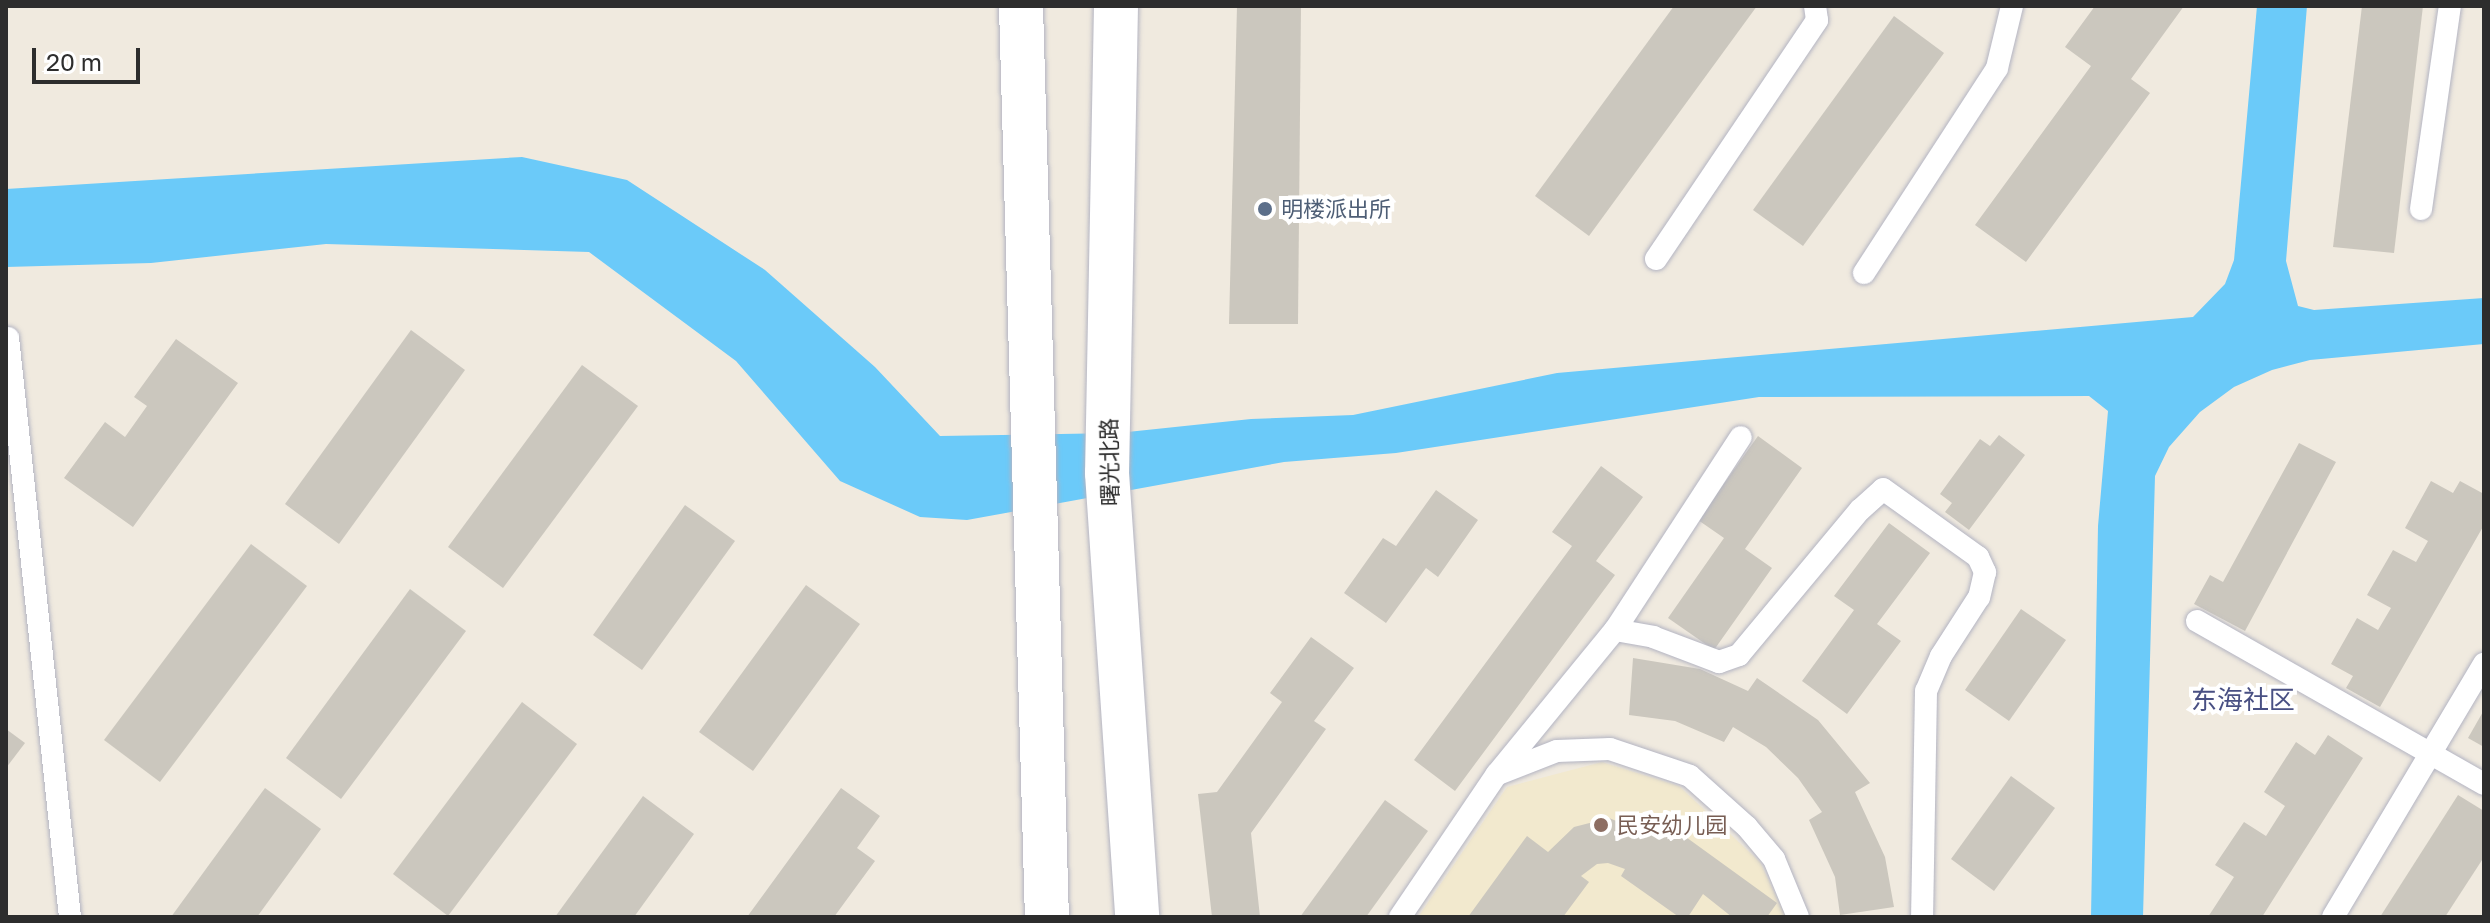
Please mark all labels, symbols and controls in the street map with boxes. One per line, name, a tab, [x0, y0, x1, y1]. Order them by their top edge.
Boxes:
scale bar	[36, 32, 144, 82]
text: 20 m	[46, 47, 102, 76]
place label: 明楼派出所	[1281, 196, 1391, 222]
marker: 明楼派出所	[1256, 200, 1274, 218]
street label: 曙光北路	[1095, 418, 1123, 506]
district label: 东海社区	[2191, 684, 2295, 716]
place label: 民安幼儿园	[1617, 812, 1727, 838]
marker: 民安幼儿园	[1592, 816, 1610, 834]

